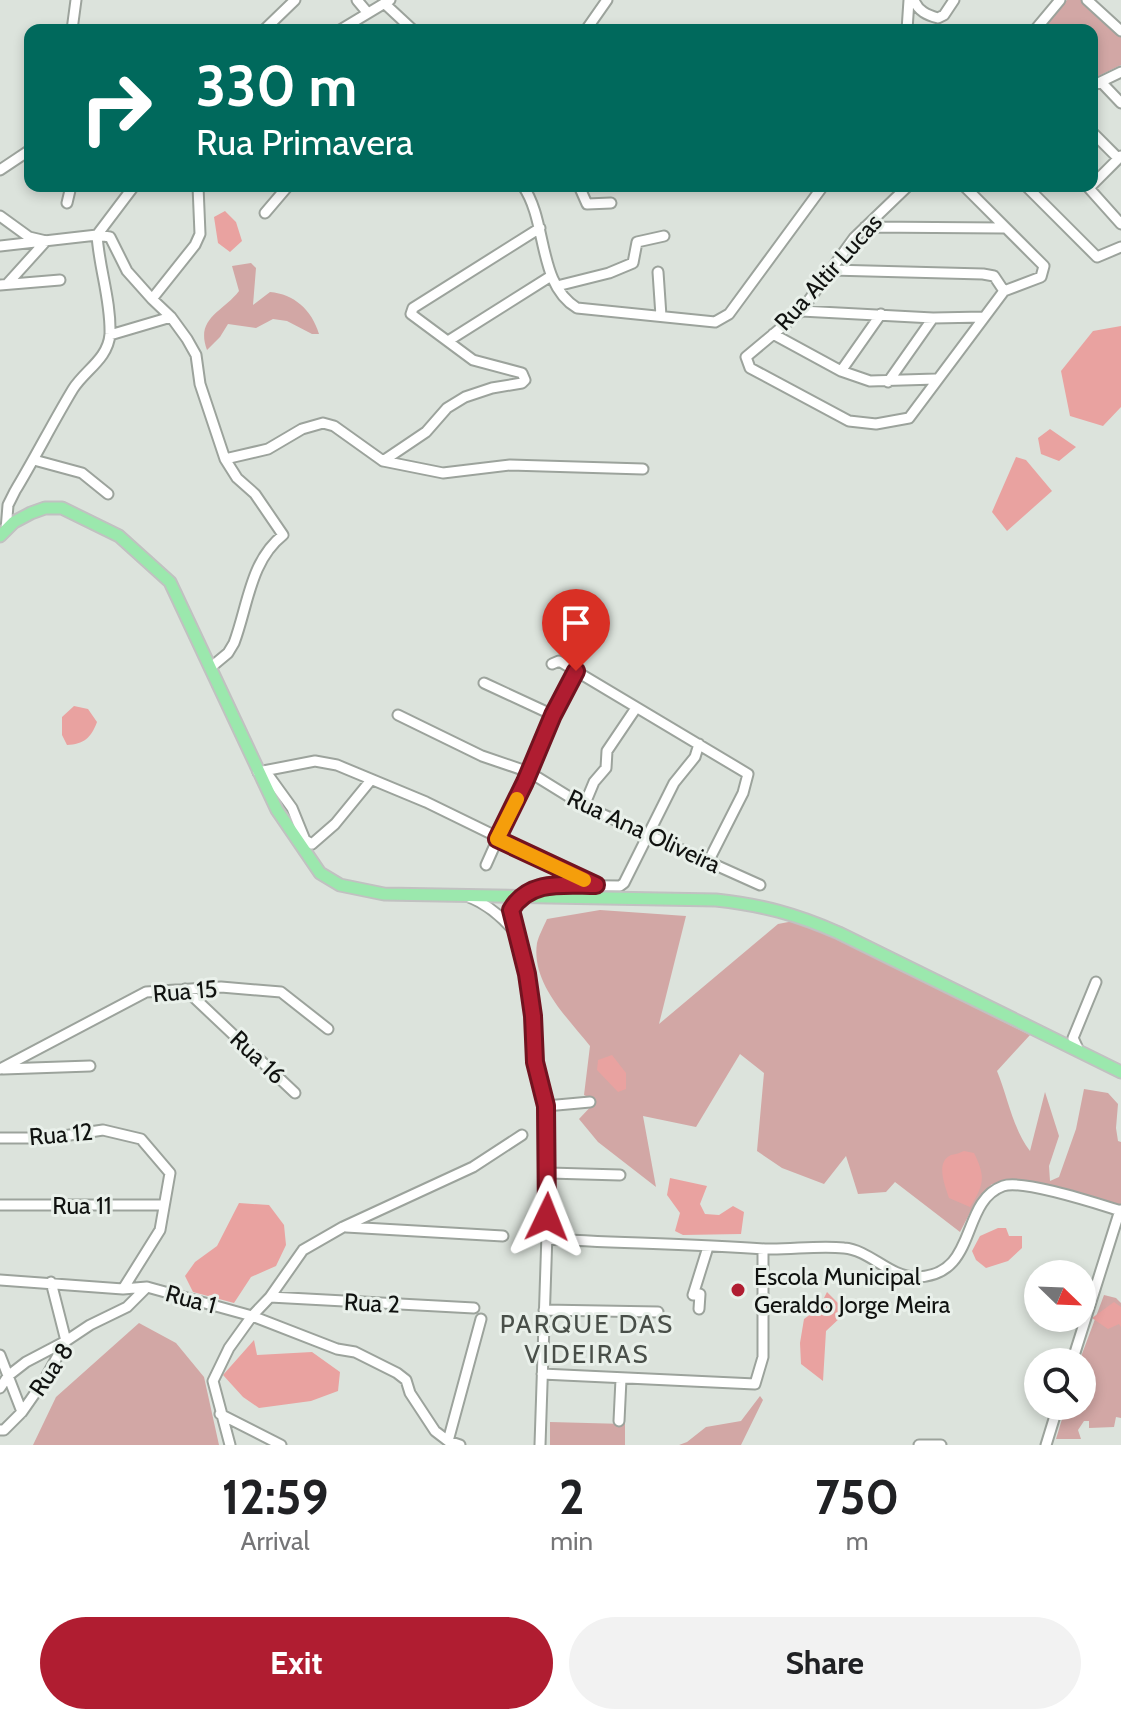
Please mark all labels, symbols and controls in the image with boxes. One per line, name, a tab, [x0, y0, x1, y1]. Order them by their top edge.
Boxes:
text: 330 m	[196, 52, 357, 120]
icon: right	[64, 56, 168, 160]
text: Rua Primavera	[196, 120, 413, 164]
street label: Rua Altir Lucas	[768, 208, 888, 336]
pin	[542, 589, 610, 671]
icon: arrive	[554, 601, 598, 645]
street label: Rua Ana Oliveira	[563, 783, 726, 879]
street label: Rua 15	[152, 974, 218, 1008]
street label: Rua 16	[224, 1024, 292, 1090]
street label: Rua 12	[28, 1117, 94, 1151]
position arrow	[505, 1175, 589, 1259]
street label: Rua 11	[52, 1191, 112, 1220]
north arrow	[1024, 1260, 1096, 1332]
map controls	[1024, 1260, 1096, 1420]
place label: Escola Municipal Geraldo Jorge Meira	[754, 1262, 951, 1319]
street label: Rua 1	[162, 1278, 220, 1320]
marker: Escola Municipal Geraldo Jorge Meira	[729, 1281, 747, 1299]
street label: Rua 2	[343, 1287, 401, 1319]
district label: PARQUE DAS VIDEIRAS	[500, 1308, 674, 1370]
street label: Rua 8	[23, 1337, 79, 1401]
button: search	[1024, 1348, 1096, 1420]
text: 12:59	[222, 1468, 328, 1526]
text: 2	[559, 1468, 584, 1526]
text: 750	[815, 1468, 899, 1526]
text: Arrival	[241, 1525, 310, 1557]
text: min	[550, 1525, 593, 1557]
text: m	[846, 1525, 868, 1557]
button: Exit	[40, 1617, 553, 1709]
button: Share	[569, 1617, 1081, 1709]

